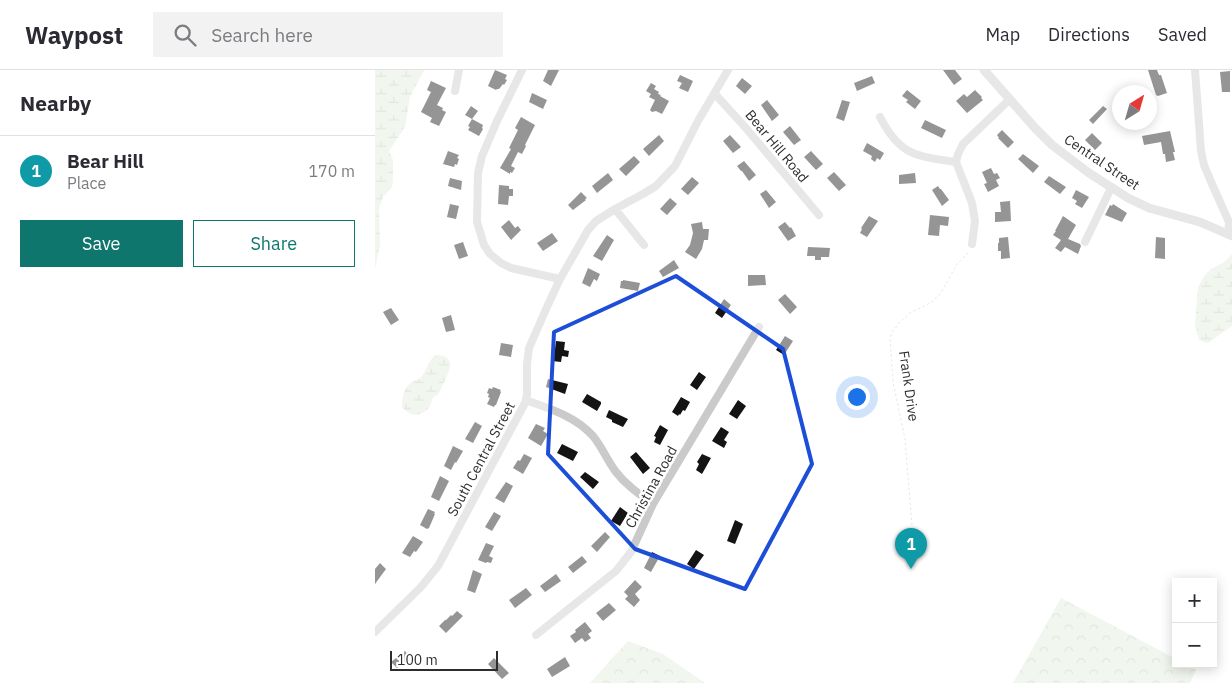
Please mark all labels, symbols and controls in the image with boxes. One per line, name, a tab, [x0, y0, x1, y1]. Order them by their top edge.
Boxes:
search box	[153, 12, 503, 57]
text: Waypost	[25, 19, 123, 51]
icon: search	[171, 21, 199, 49]
text: Search here	[211, 23, 313, 47]
text: Map	[985, 23, 1020, 46]
text: Directions	[1048, 23, 1130, 46]
text: Saved	[1158, 23, 1207, 46]
north arrow	[1112, 85, 1157, 130]
text: Nearby	[20, 89, 91, 117]
street label: Bear Hill Road	[741, 106, 813, 186]
street label: Central Street	[1061, 130, 1143, 194]
text: Bear Hill	[67, 149, 144, 173]
text: 1	[31, 161, 41, 181]
text: 170 m	[308, 161, 355, 181]
text: Place	[67, 173, 106, 193]
button: Save	[20, 220, 183, 267]
button: Share	[193, 220, 355, 267]
street label: Frank Drive	[895, 349, 923, 423]
your location	[844, 384, 870, 410]
street label: South Central Street	[443, 398, 519, 519]
street label: Christina Road	[621, 443, 681, 531]
pin: 1	[895, 528, 927, 569]
map controls	[1172, 578, 1217, 668]
button: +	[1172, 578, 1217, 623]
button: −	[1172, 623, 1217, 668]
scale bar	[390, 648, 497, 671]
text: 100 m	[397, 651, 438, 669]

